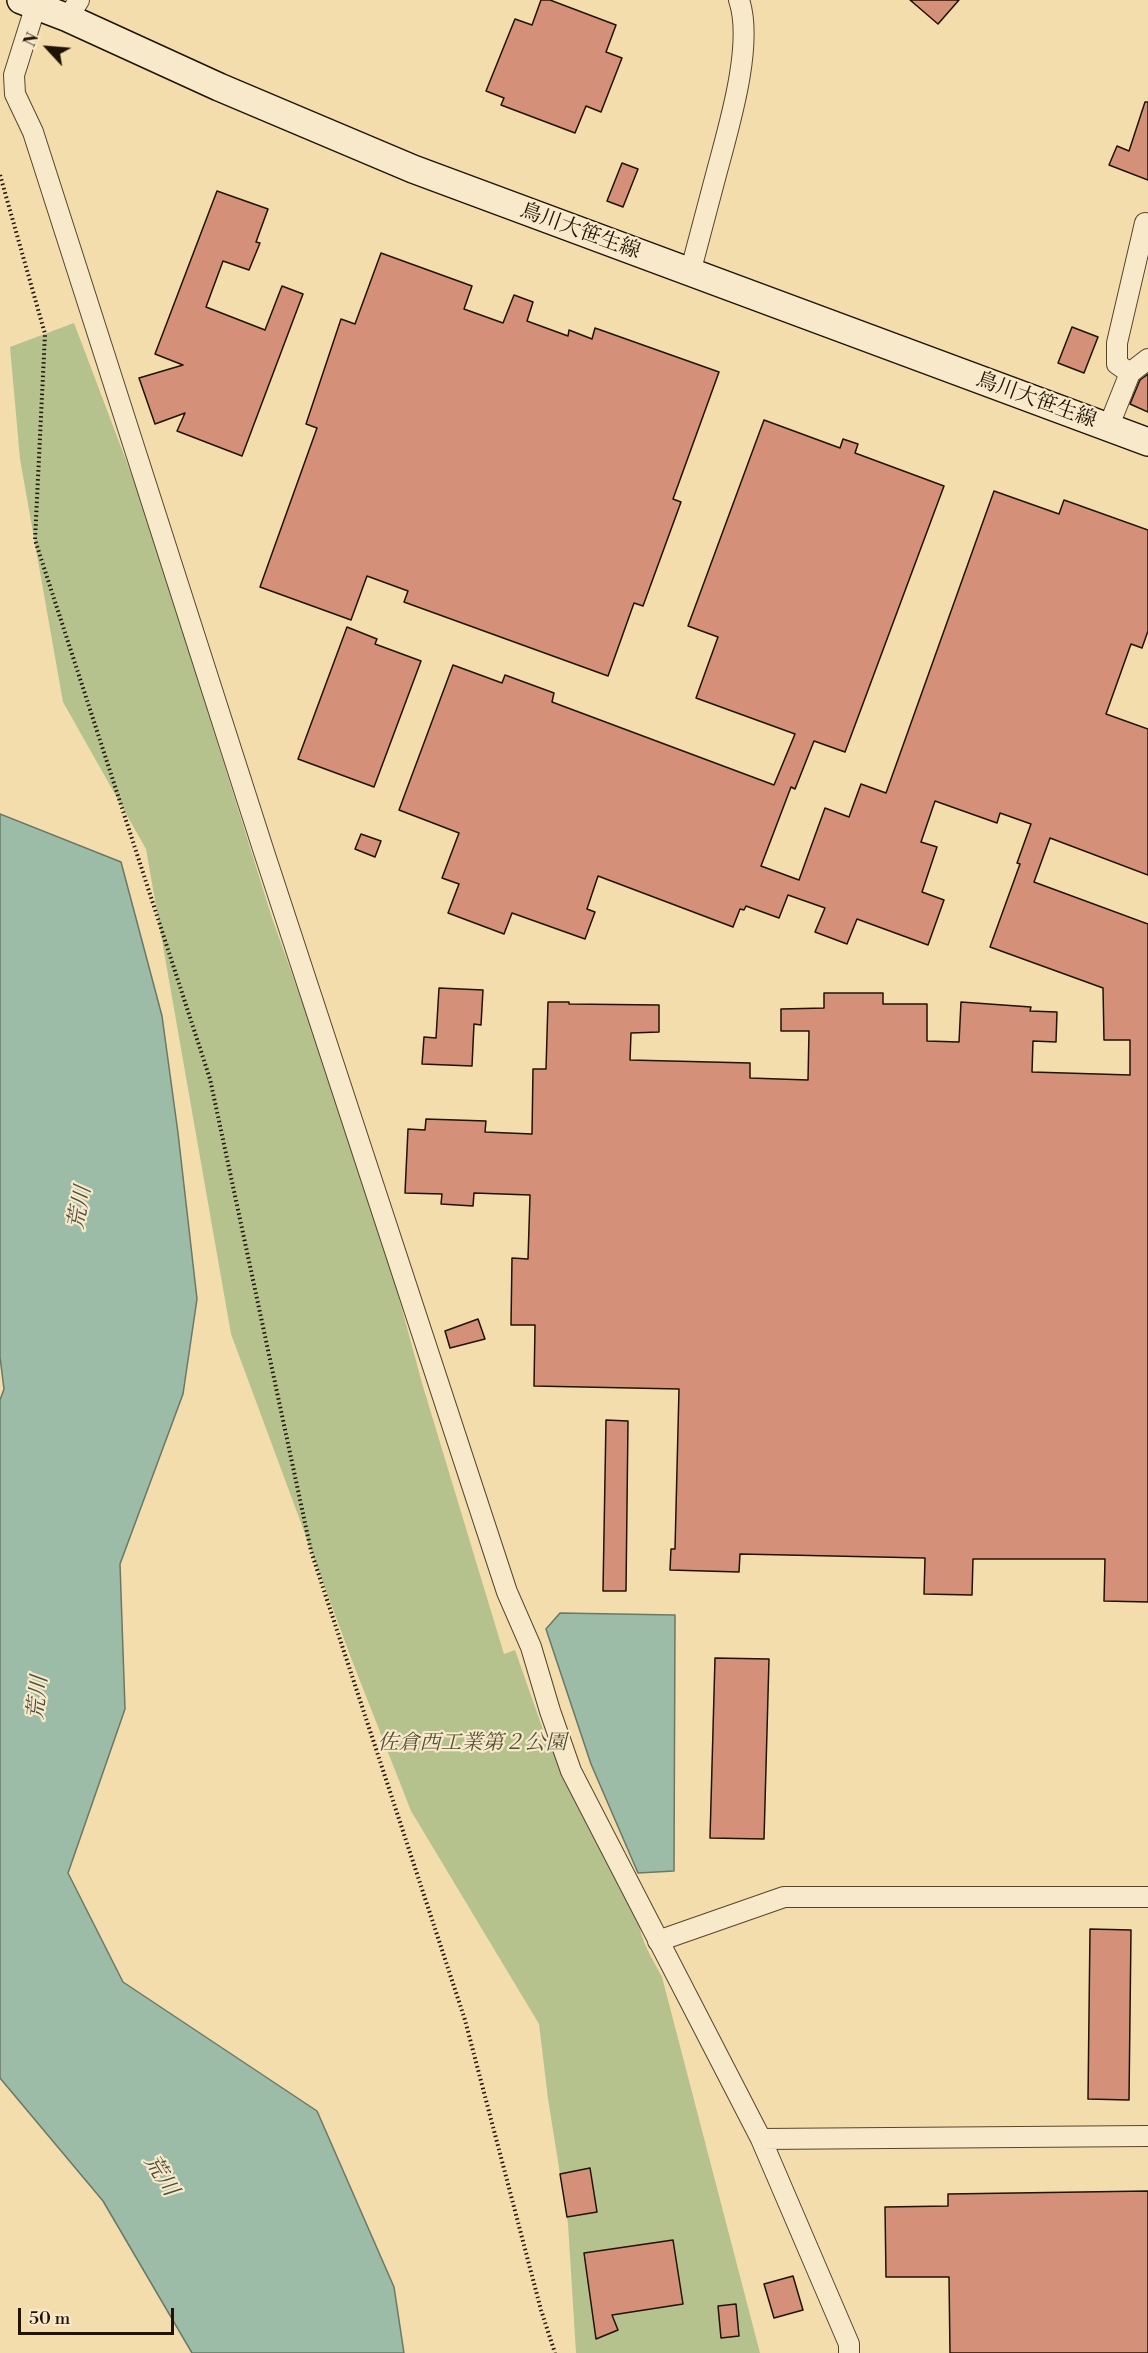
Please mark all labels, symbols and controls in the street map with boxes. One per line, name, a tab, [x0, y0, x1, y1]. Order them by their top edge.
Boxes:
north arrow	[18, 18, 78, 78]
text: N	[20, 30, 44, 50]
street label: 鳥川大笹生線	[516, 199, 644, 265]
street label: 鳥川大笹生線	[972, 368, 1100, 434]
water label: 荒川	[64, 1184, 98, 1232]
water label: 荒川	[24, 1675, 54, 1721]
park label: 佐倉西工業第２公園	[378, 1731, 566, 1757]
water label: 荒川	[137, 2150, 183, 2202]
scale bar	[21, 2296, 177, 2334]
text: 50 m	[29, 2307, 70, 2330]

